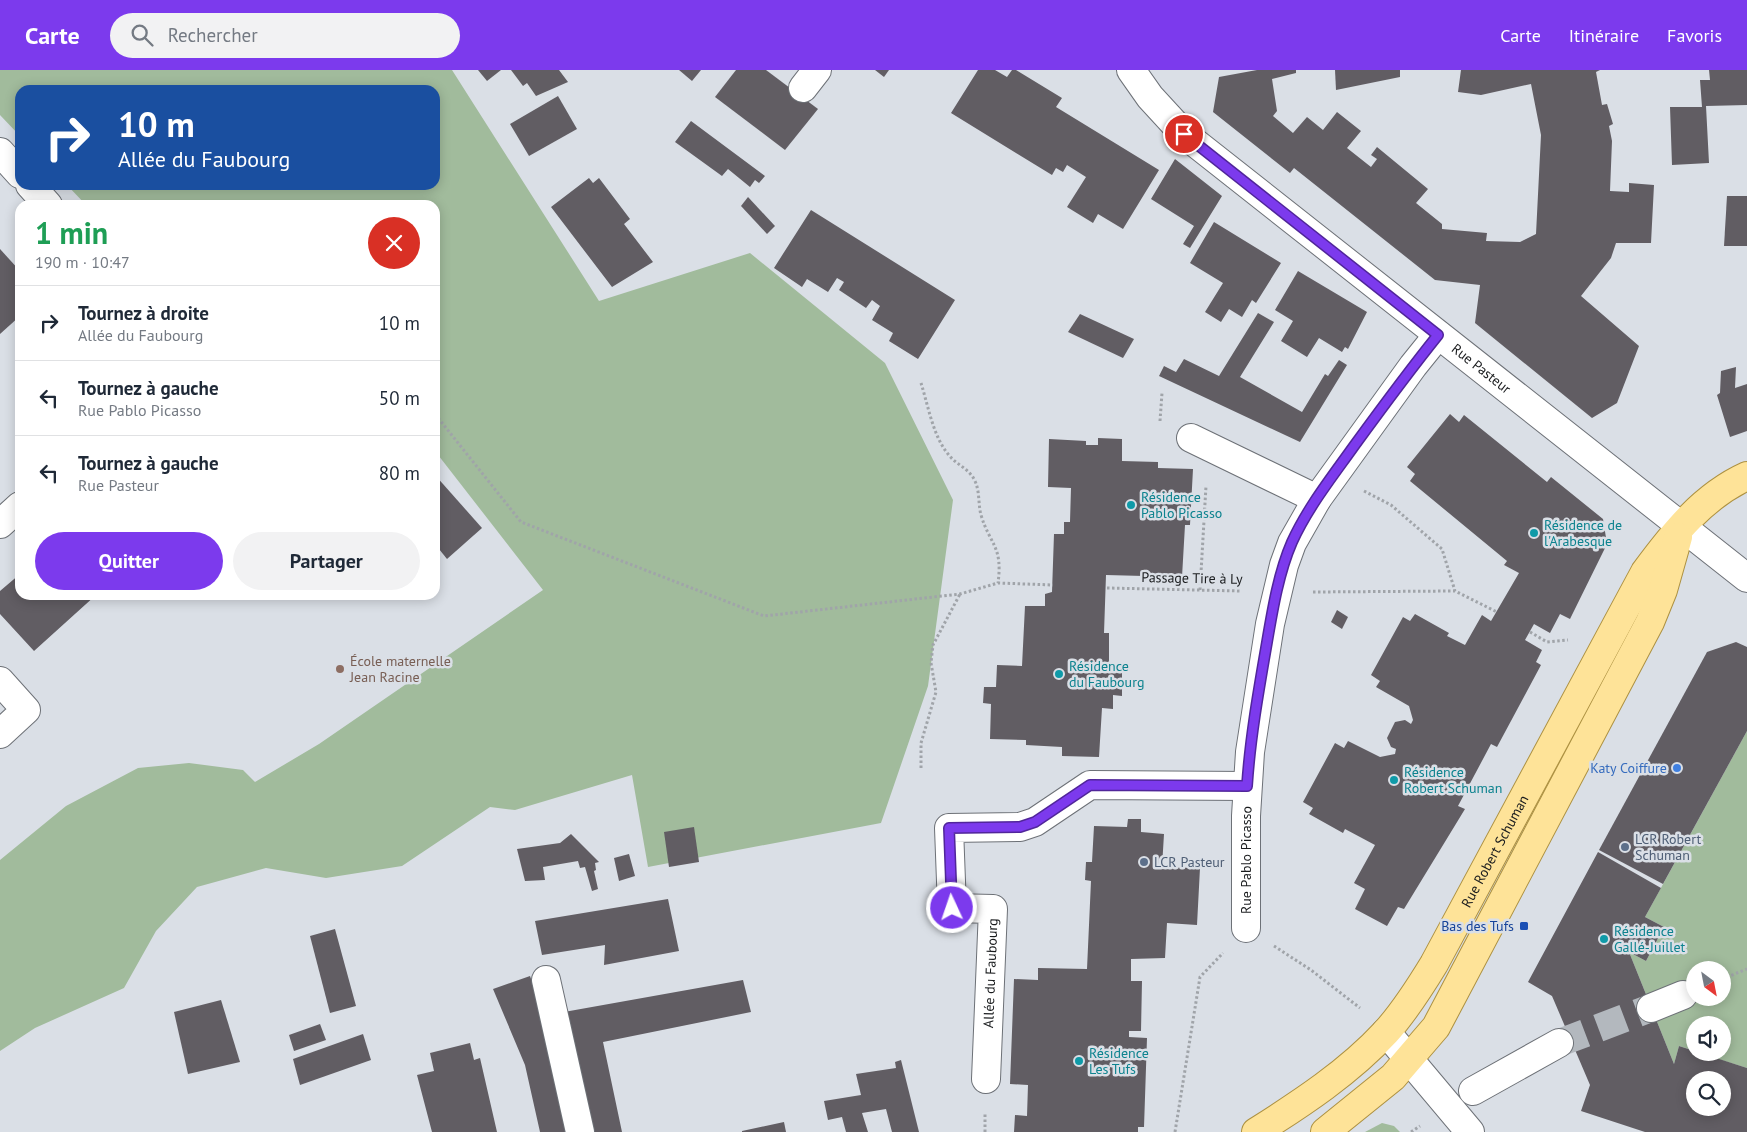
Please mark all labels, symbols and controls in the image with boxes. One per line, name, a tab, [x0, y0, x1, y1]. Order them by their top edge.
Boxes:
search box	[110, 13, 460, 58]
text: Carte	[25, 20, 80, 51]
icon: search	[128, 21, 156, 49]
text: Rechercher	[168, 23, 258, 47]
text: Carte	[1500, 24, 1541, 47]
text: Itinéraire	[1569, 24, 1639, 47]
text: Favoris	[1667, 24, 1722, 47]
text: 10 m	[118, 101, 195, 147]
icon: right	[35, 105, 100, 170]
pin	[1163, 113, 1205, 155]
icon: arrive	[1170, 120, 1198, 148]
text: Allée du Faubourg	[118, 145, 290, 173]
text: 1 min	[35, 213, 108, 252]
button: close	[368, 217, 420, 269]
text: 190 m · 10:47	[35, 252, 130, 272]
text: Tournez à droite	[78, 301, 209, 325]
icon: right	[35, 309, 63, 337]
text: 10 m	[379, 311, 420, 335]
text: Allée du Faubourg	[78, 325, 203, 345]
street label: Rue Pasteur	[1448, 340, 1515, 398]
text: Tournez à gauche	[78, 376, 219, 400]
icon: left	[35, 384, 63, 412]
text: 50 m	[379, 386, 420, 410]
text: Rue Pablo Picasso	[78, 400, 201, 420]
text: Tournez à gauche	[78, 451, 219, 475]
icon: left	[35, 459, 63, 487]
text: 80 m	[379, 461, 420, 485]
text: Rue Pasteur	[78, 475, 159, 495]
place label: Résidence Pablo Picasso	[1141, 488, 1222, 522]
marker: Résidence Pablo Picasso	[1125, 499, 1137, 511]
place label: Résidence de l'Arabesque	[1544, 516, 1622, 550]
marker: Résidence de l'Arabesque	[1528, 527, 1540, 539]
button: Quitter	[35, 532, 223, 590]
button: Partager	[233, 532, 420, 590]
street label: Passage Tire à Ly	[1141, 568, 1243, 588]
place label: École maternelle Jean Racine	[349, 652, 451, 686]
place label: Résidence du Faubourg	[1069, 657, 1144, 691]
marker: École maternelle Jean Racine	[334, 663, 346, 675]
marker: Résidence du Faubourg	[1053, 668, 1065, 680]
place label: Katy Coiffure	[1590, 759, 1667, 777]
marker: Katy Coiffure	[1671, 762, 1683, 774]
place label: Résidence Robert Schuman	[1404, 763, 1502, 797]
marker: Résidence Robert Schuman	[1388, 774, 1400, 786]
street label: Rue Robert Schuman	[1457, 792, 1532, 911]
street label: Rue Pablo Picasso	[1237, 805, 1256, 914]
place label: LCR Robert Schuman	[1635, 830, 1701, 864]
marker: LCR Robert Schuman	[1619, 841, 1631, 853]
place label: LCR Pasteur	[1154, 853, 1225, 871]
marker: LCR Pasteur	[1138, 856, 1150, 868]
position arrow	[925, 881, 977, 933]
place label: Bas des Tufs	[1441, 917, 1514, 935]
street label: Allée du Faubourg	[979, 918, 1002, 1028]
marker: Bas des Tufs	[1518, 920, 1530, 932]
place label: Résidence Gallé-Juillet	[1614, 922, 1685, 956]
marker: Résidence Gallé-Juillet	[1598, 933, 1610, 945]
north arrow	[1686, 961, 1731, 1006]
map controls	[1686, 961, 1731, 1116]
button: sound	[1686, 1016, 1731, 1061]
place label: Résidence Les Tufs	[1089, 1044, 1149, 1078]
marker: Résidence Les Tufs	[1073, 1055, 1085, 1067]
button: search	[1686, 1071, 1731, 1116]

